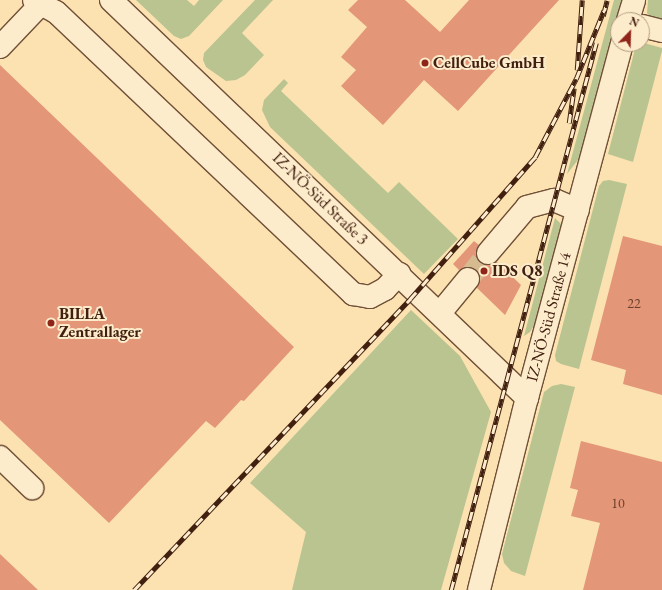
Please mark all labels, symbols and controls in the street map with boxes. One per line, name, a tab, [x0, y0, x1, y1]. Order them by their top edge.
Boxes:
north arrow	[610, 12, 650, 52]
text: N	[627, 14, 641, 30]
place label: CellCube GmbH	[433, 53, 545, 73]
marker: CellCube GmbH	[420, 58, 430, 68]
street label: IZ-NÖ-Süd Straße 3	[268, 149, 372, 249]
street label: IZ-NÖ-Süd Straße 14	[523, 250, 575, 384]
place label: IDS Q8	[492, 261, 542, 281]
marker: IDS Q8	[479, 266, 489, 276]
house number: 22	[627, 295, 641, 311]
place label: BILLA Zentrallager	[59, 304, 141, 342]
marker: BILLA Zentrallager	[46, 318, 56, 328]
house number: 10	[611, 495, 625, 511]

